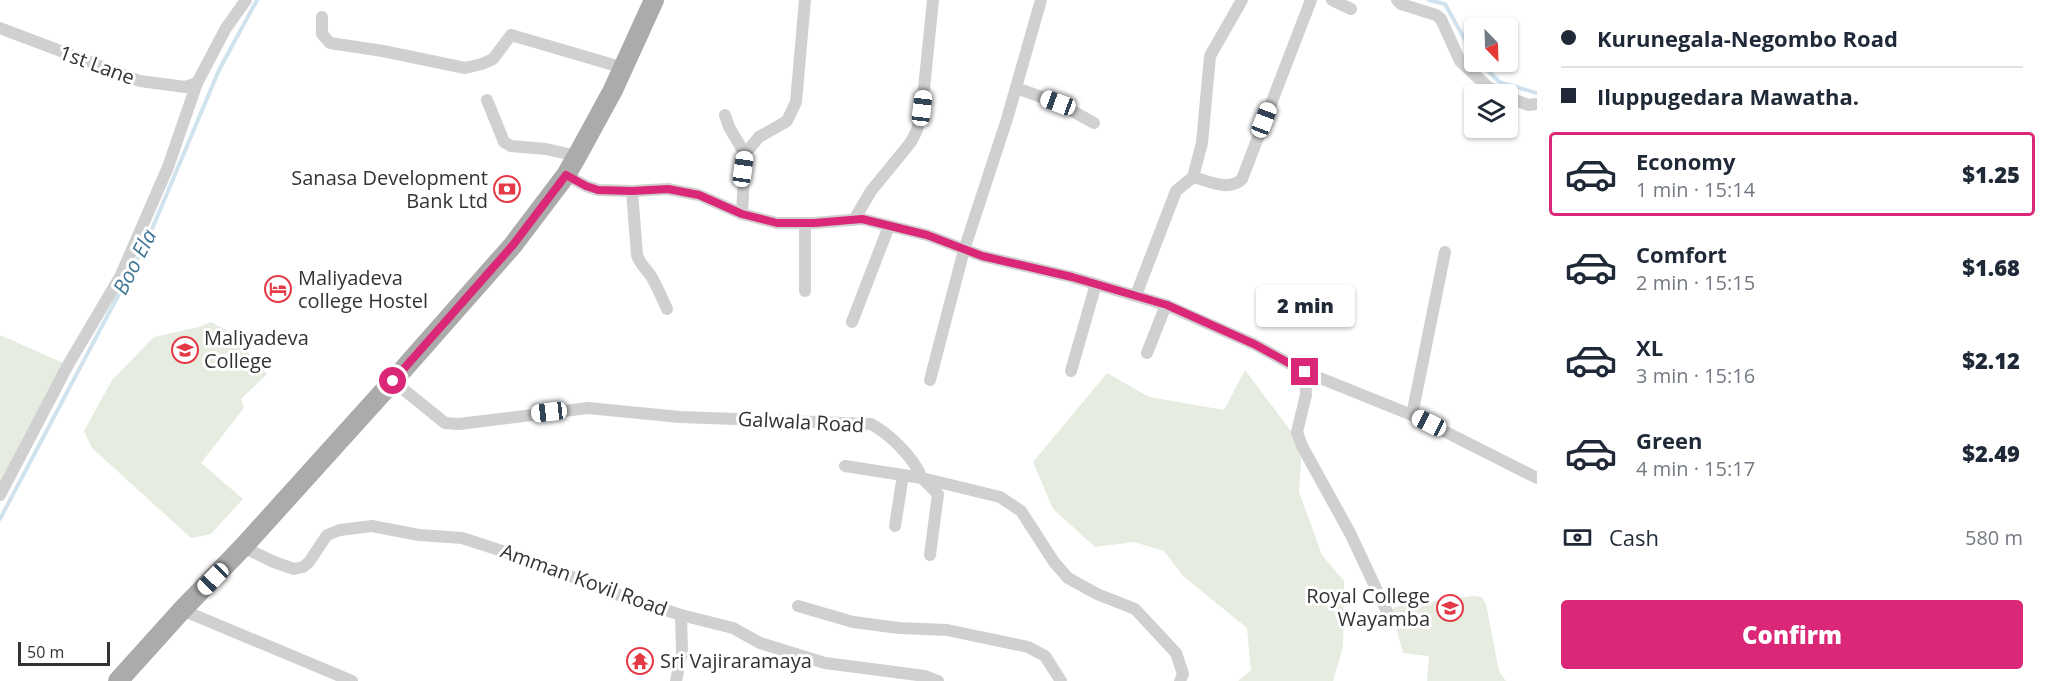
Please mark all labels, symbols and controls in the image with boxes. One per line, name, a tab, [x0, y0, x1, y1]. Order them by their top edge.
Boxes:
north arrow	[1464, 18, 1518, 72]
map controls	[1464, 18, 1518, 138]
text: Kurunegala-Negombo Road	[1597, 23, 1898, 53]
street label: 1st Lane	[56, 38, 139, 91]
text: Iluppugedara Mawatha.	[1597, 81, 1859, 111]
button: layers	[1464, 84, 1518, 138]
car	[1038, 88, 1078, 118]
car	[911, 89, 933, 127]
car	[1249, 100, 1279, 140]
text: Economy	[1636, 146, 1735, 176]
icon: car	[1564, 147, 1618, 201]
car	[732, 150, 754, 188]
text: $1.25	[1962, 159, 2020, 189]
place label: Sanasa Development Bank Ltd	[291, 164, 488, 214]
bank icon: Sanasa Development Bank Ltd	[492, 174, 522, 204]
text: 1 min · 15:14	[1636, 176, 1755, 203]
water label: Boo Ela	[106, 224, 162, 299]
text: Comfort	[1636, 239, 1727, 269]
icon: car	[1564, 240, 1618, 294]
text: $1.68	[1962, 252, 2020, 282]
place label: Maliyadeva college Hostel	[298, 264, 428, 314]
text: 2 min · 15:15	[1636, 269, 1755, 296]
hotel icon: Maliyadeva college Hostel	[263, 274, 293, 304]
callout: 2 min	[1256, 285, 1354, 327]
text: 2 min	[1277, 292, 1334, 319]
place label: Maliyadeva College	[204, 324, 309, 374]
text: XL	[1636, 332, 1663, 362]
icon: car	[1564, 333, 1618, 387]
school or university icon: Maliyadeva College	[170, 335, 200, 365]
text: $2.12	[1962, 345, 2020, 375]
route end	[1291, 358, 1318, 385]
text: 3 min · 15:16	[1636, 362, 1755, 389]
route start	[379, 367, 406, 394]
car	[530, 401, 568, 423]
street label: Galwala Road	[737, 405, 865, 438]
car	[1409, 407, 1449, 439]
text: Green	[1636, 425, 1702, 455]
icon: car	[1564, 426, 1618, 480]
text: $2.49	[1962, 438, 2020, 468]
text: 4 min · 15:17	[1636, 455, 1755, 482]
icon: cash	[1561, 521, 1594, 554]
text: Cash	[1609, 522, 1659, 552]
text: 580 m	[1965, 524, 2023, 551]
street label: Amman Kovil Road	[497, 537, 671, 622]
car	[194, 560, 232, 598]
place label: Royal College Wayamba	[1306, 582, 1430, 632]
school or university icon: Royal College Wayamba	[1435, 593, 1465, 623]
button: Confirm	[1561, 600, 2023, 669]
scale bar	[18, 639, 110, 666]
text: 50 m	[27, 641, 64, 663]
temple icon: Sri Vajiraramaya	[625, 646, 655, 676]
place label: Sri Vajiraramaya	[660, 647, 812, 674]

